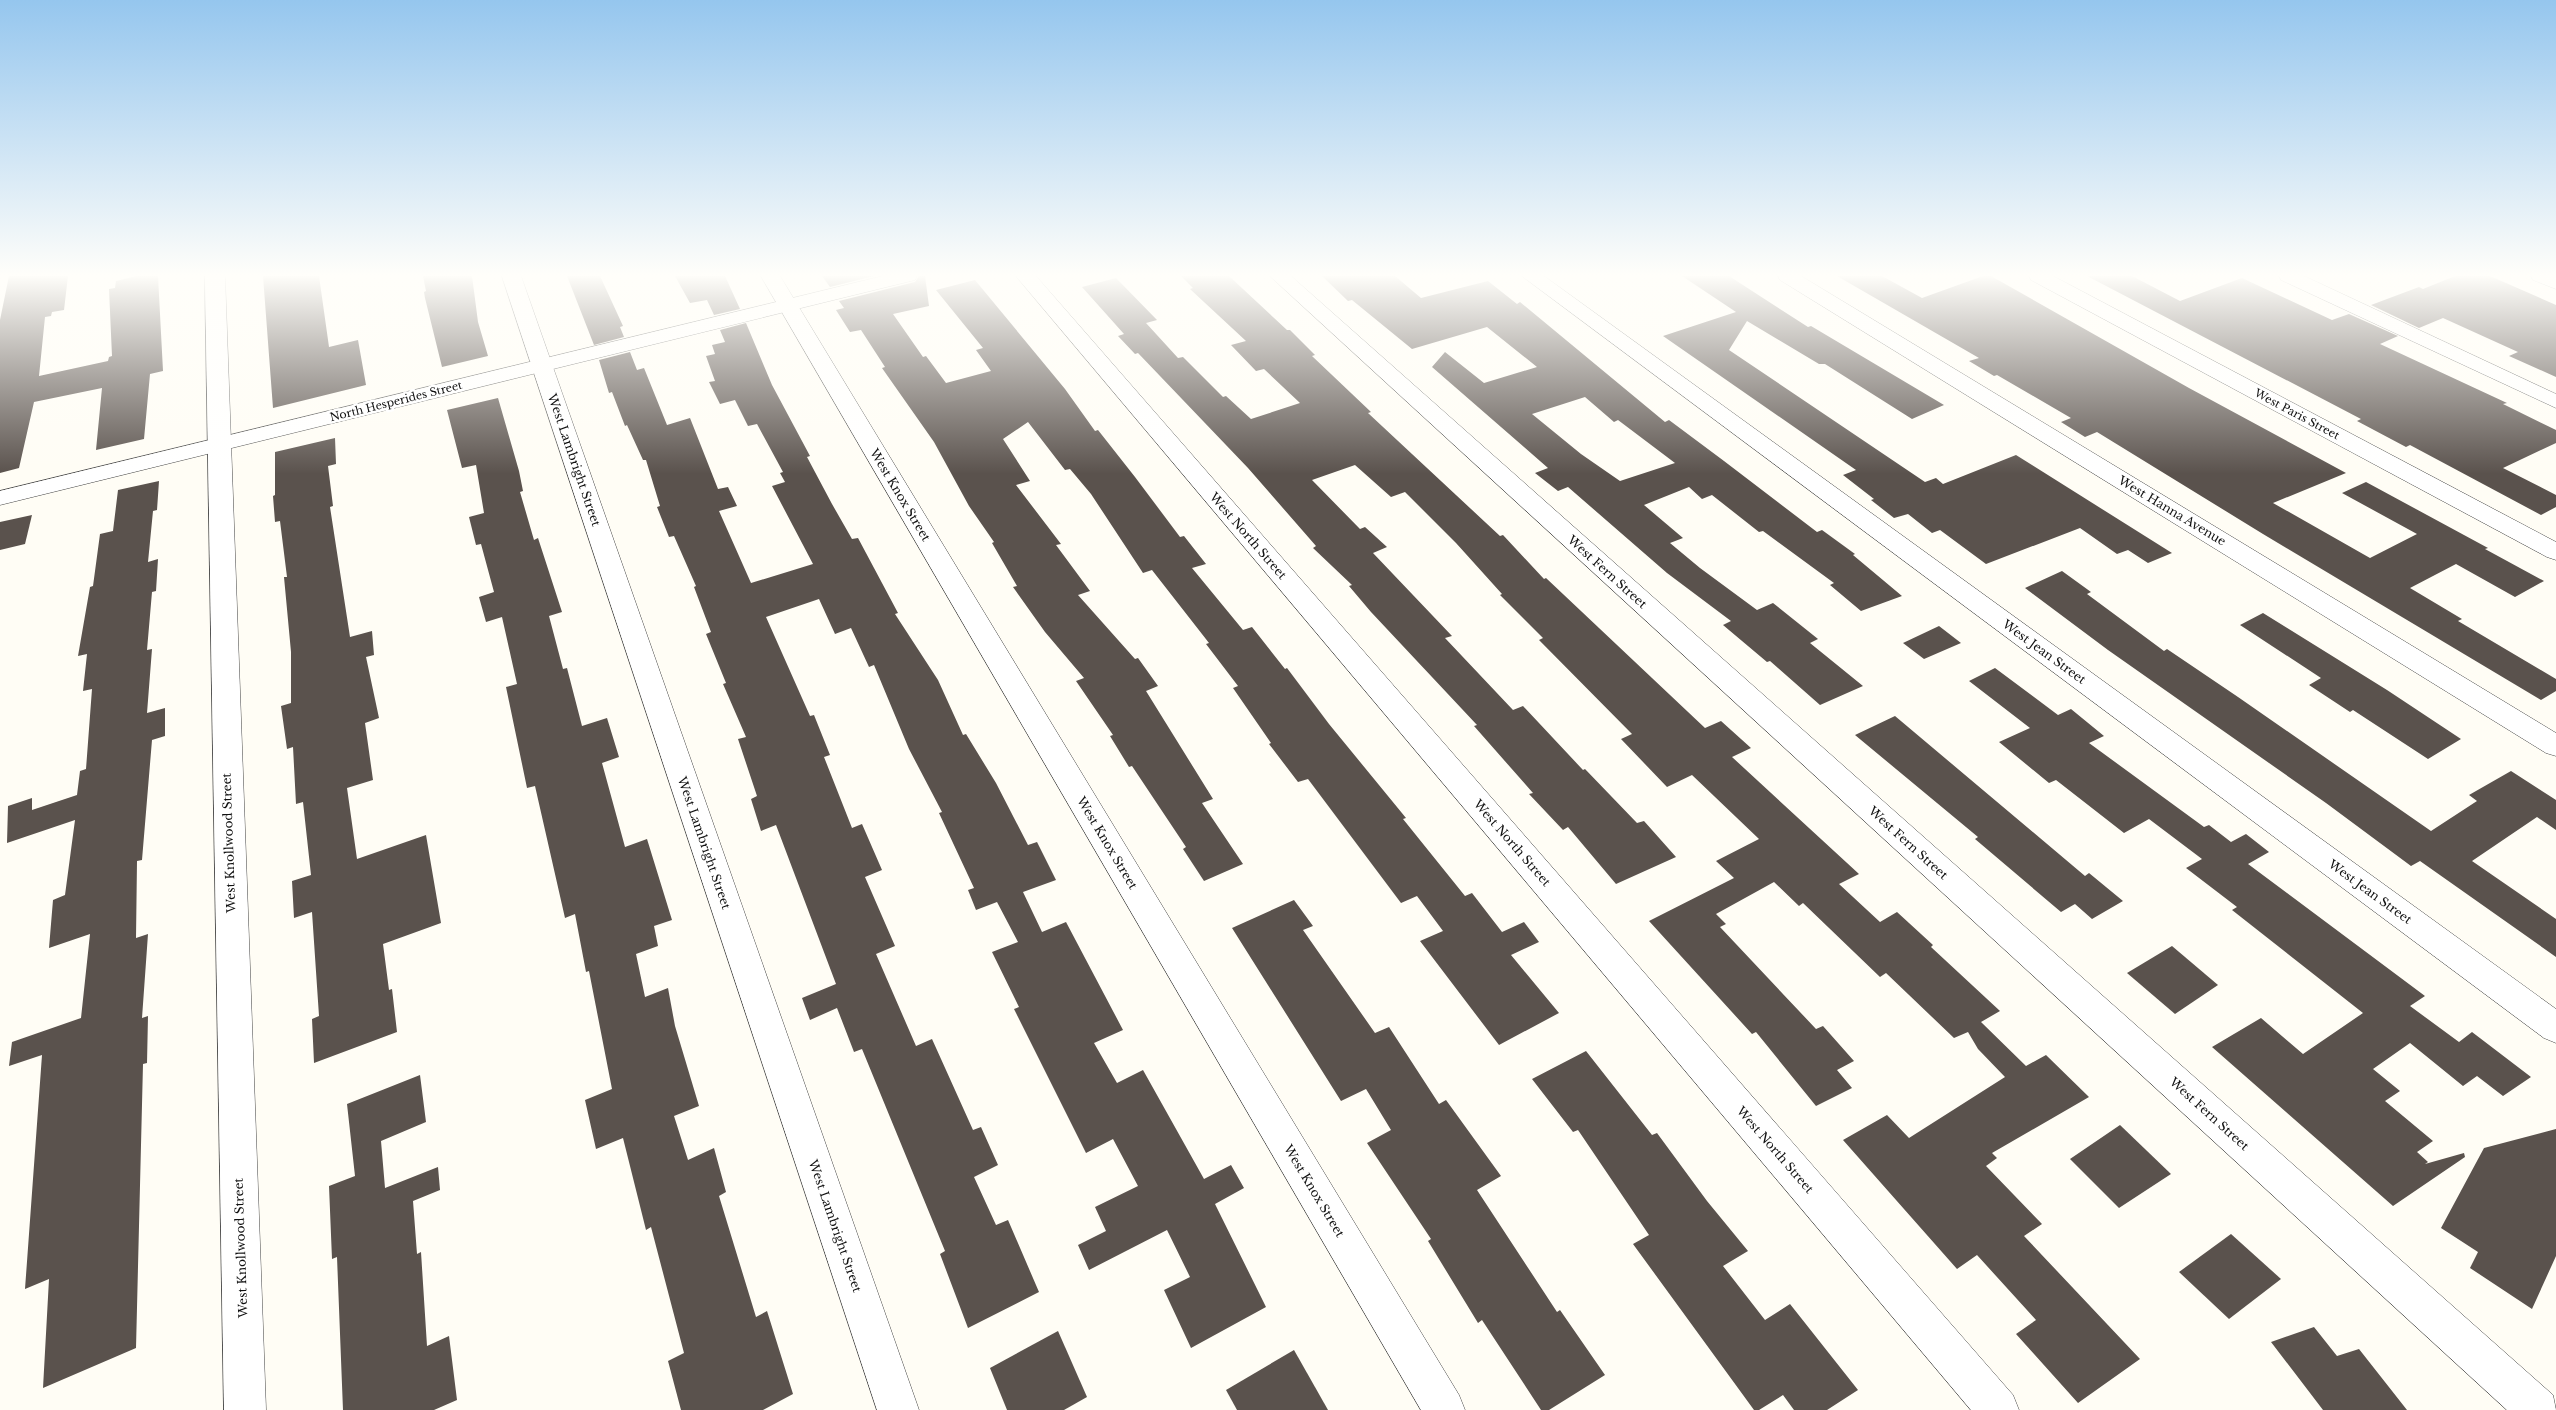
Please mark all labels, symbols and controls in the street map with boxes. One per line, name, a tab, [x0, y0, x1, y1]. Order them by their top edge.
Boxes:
street label: North Hesperides Street	[328, 378, 464, 424]
street label: West Paris Street	[2251, 385, 2343, 443]
street label: West Lambright Street	[544, 391, 604, 528]
street label: West Knox Street	[866, 445, 934, 544]
street label: West Hanna Avenue	[2115, 472, 2229, 549]
street label: West North Street	[1206, 489, 1290, 582]
street label: West Fern Street	[1564, 531, 1650, 611]
street label: West Jean Street	[1999, 616, 2089, 687]
street label: West Knollwood Street	[219, 772, 238, 914]
street label: West Lambright Street	[674, 774, 734, 911]
street label: West Knox Street	[1073, 793, 1141, 892]
street label: West North Street	[1470, 796, 1554, 889]
street label: West Fern Street	[1865, 802, 1951, 882]
street label: West Jean Street	[2325, 856, 2415, 927]
street label: West Fern Street	[2166, 1073, 2252, 1153]
street label: West North Street	[1733, 1103, 1817, 1196]
street label: West Knox Street	[1280, 1141, 1348, 1240]
street label: West Lambright Street	[805, 1157, 865, 1294]
street label: West Knollwood Street	[231, 1177, 250, 1319]

